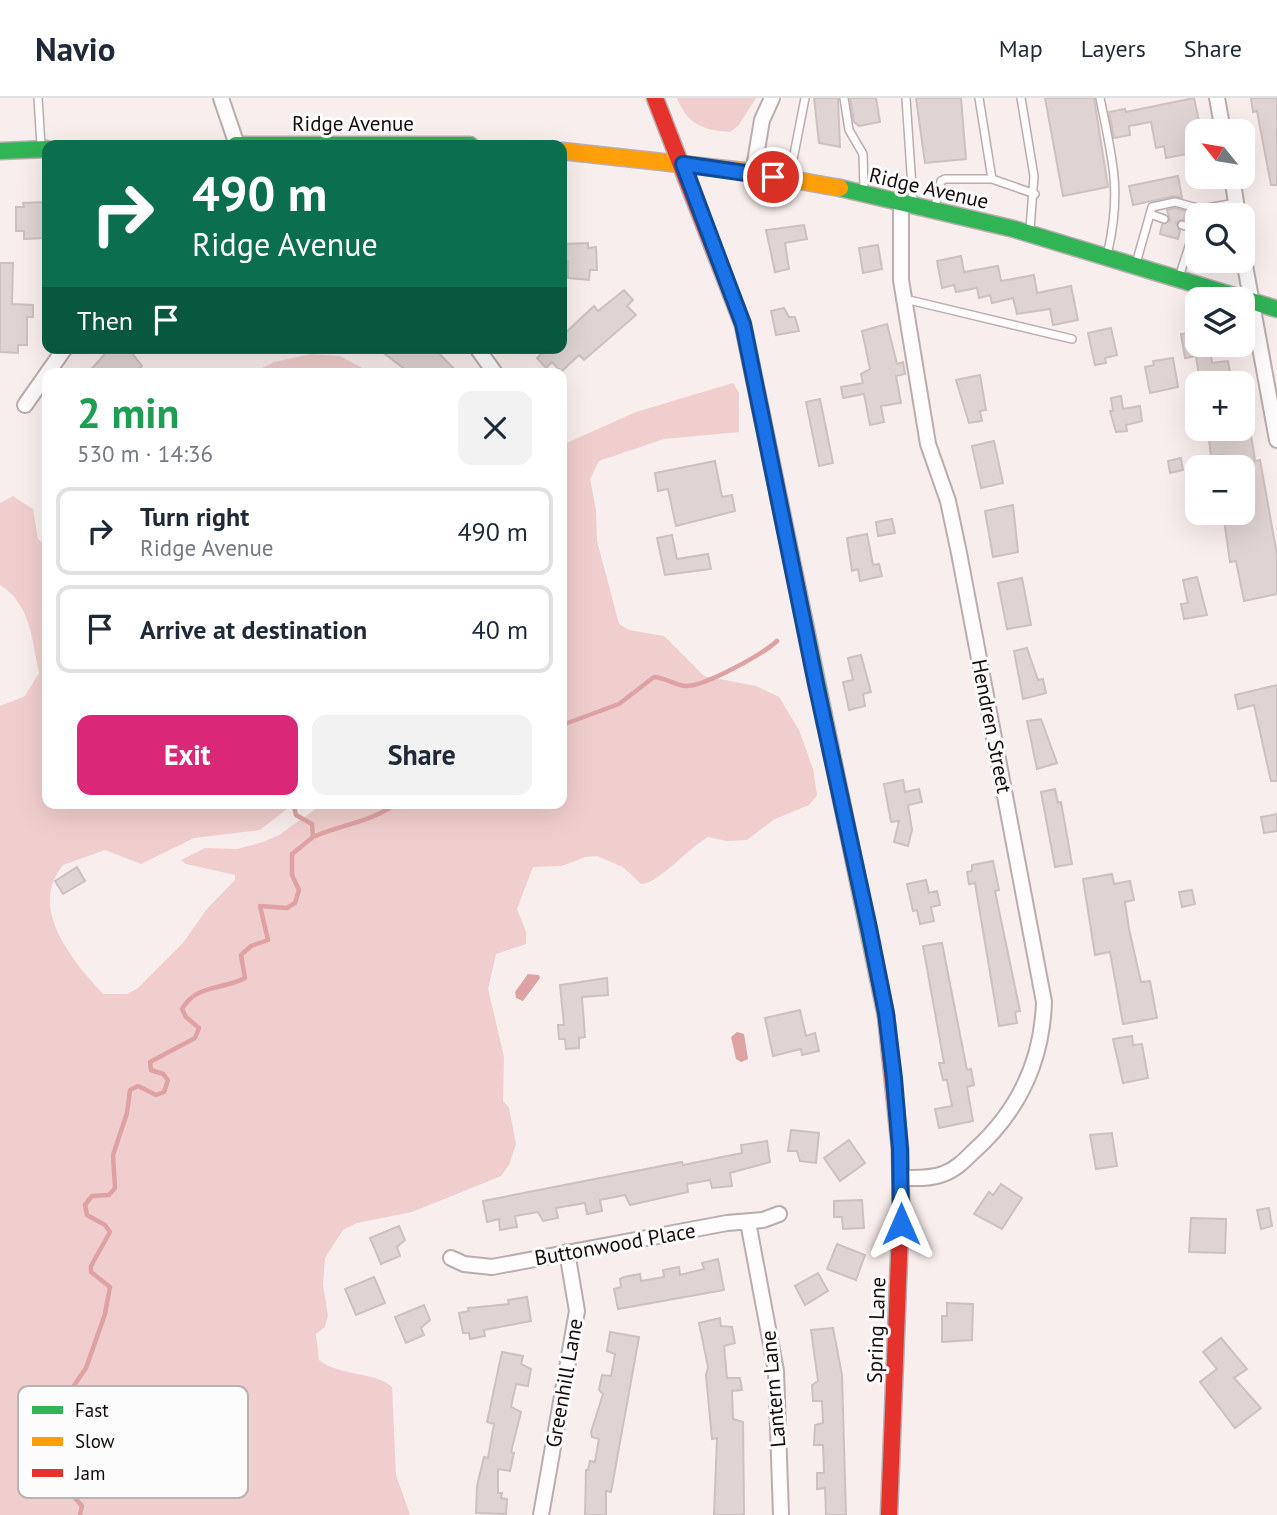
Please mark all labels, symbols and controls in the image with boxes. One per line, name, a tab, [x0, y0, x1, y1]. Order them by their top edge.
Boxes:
text: Navio	[35, 27, 115, 70]
text: Map	[999, 33, 1043, 64]
text: Layers	[1081, 33, 1146, 64]
text: Share	[1184, 33, 1242, 64]
street label: Ridge Avenue	[292, 110, 414, 137]
north arrow	[1185, 119, 1255, 189]
map controls	[1185, 119, 1255, 525]
pin	[743, 147, 803, 207]
icon: arrive	[754, 158, 792, 196]
text: 490 m	[192, 161, 327, 225]
street label: Ridge Avenue	[867, 161, 991, 215]
icon: right	[77, 168, 168, 259]
button: search	[1185, 203, 1255, 273]
text: Ridge Avenue	[192, 223, 378, 265]
button: layers	[1185, 287, 1255, 357]
icon: arrive	[147, 301, 185, 339]
text: Then	[77, 304, 133, 337]
button: +	[1185, 371, 1255, 441]
text: 2 min	[77, 385, 179, 440]
button: close	[458, 391, 532, 465]
text: 530 m · 14:36	[77, 439, 213, 468]
button: −	[1185, 455, 1255, 525]
text: Turn right	[140, 500, 249, 533]
icon: right	[81, 512, 119, 550]
text: 490 m	[457, 515, 528, 548]
text: Ridge Avenue	[140, 533, 274, 562]
icon: arrive	[81, 610, 119, 648]
text: Arrive at destination	[140, 613, 367, 646]
text: 40 m	[472, 613, 528, 646]
street label: Hendren Street	[966, 657, 1018, 795]
button: Exit	[77, 715, 298, 795]
button: Share	[312, 715, 532, 795]
position arrow	[864, 1187, 938, 1261]
street label: Buttonwood Place	[532, 1217, 698, 1271]
street label: Spring Lane	[861, 1276, 891, 1384]
street label: Greenhill Lane	[539, 1316, 589, 1450]
street label: Lantern Lane	[754, 1329, 792, 1449]
legend	[18, 1386, 248, 1498]
text: Fast	[75, 1398, 109, 1422]
text: Slow	[75, 1429, 115, 1453]
text: Jam	[74, 1461, 105, 1485]

